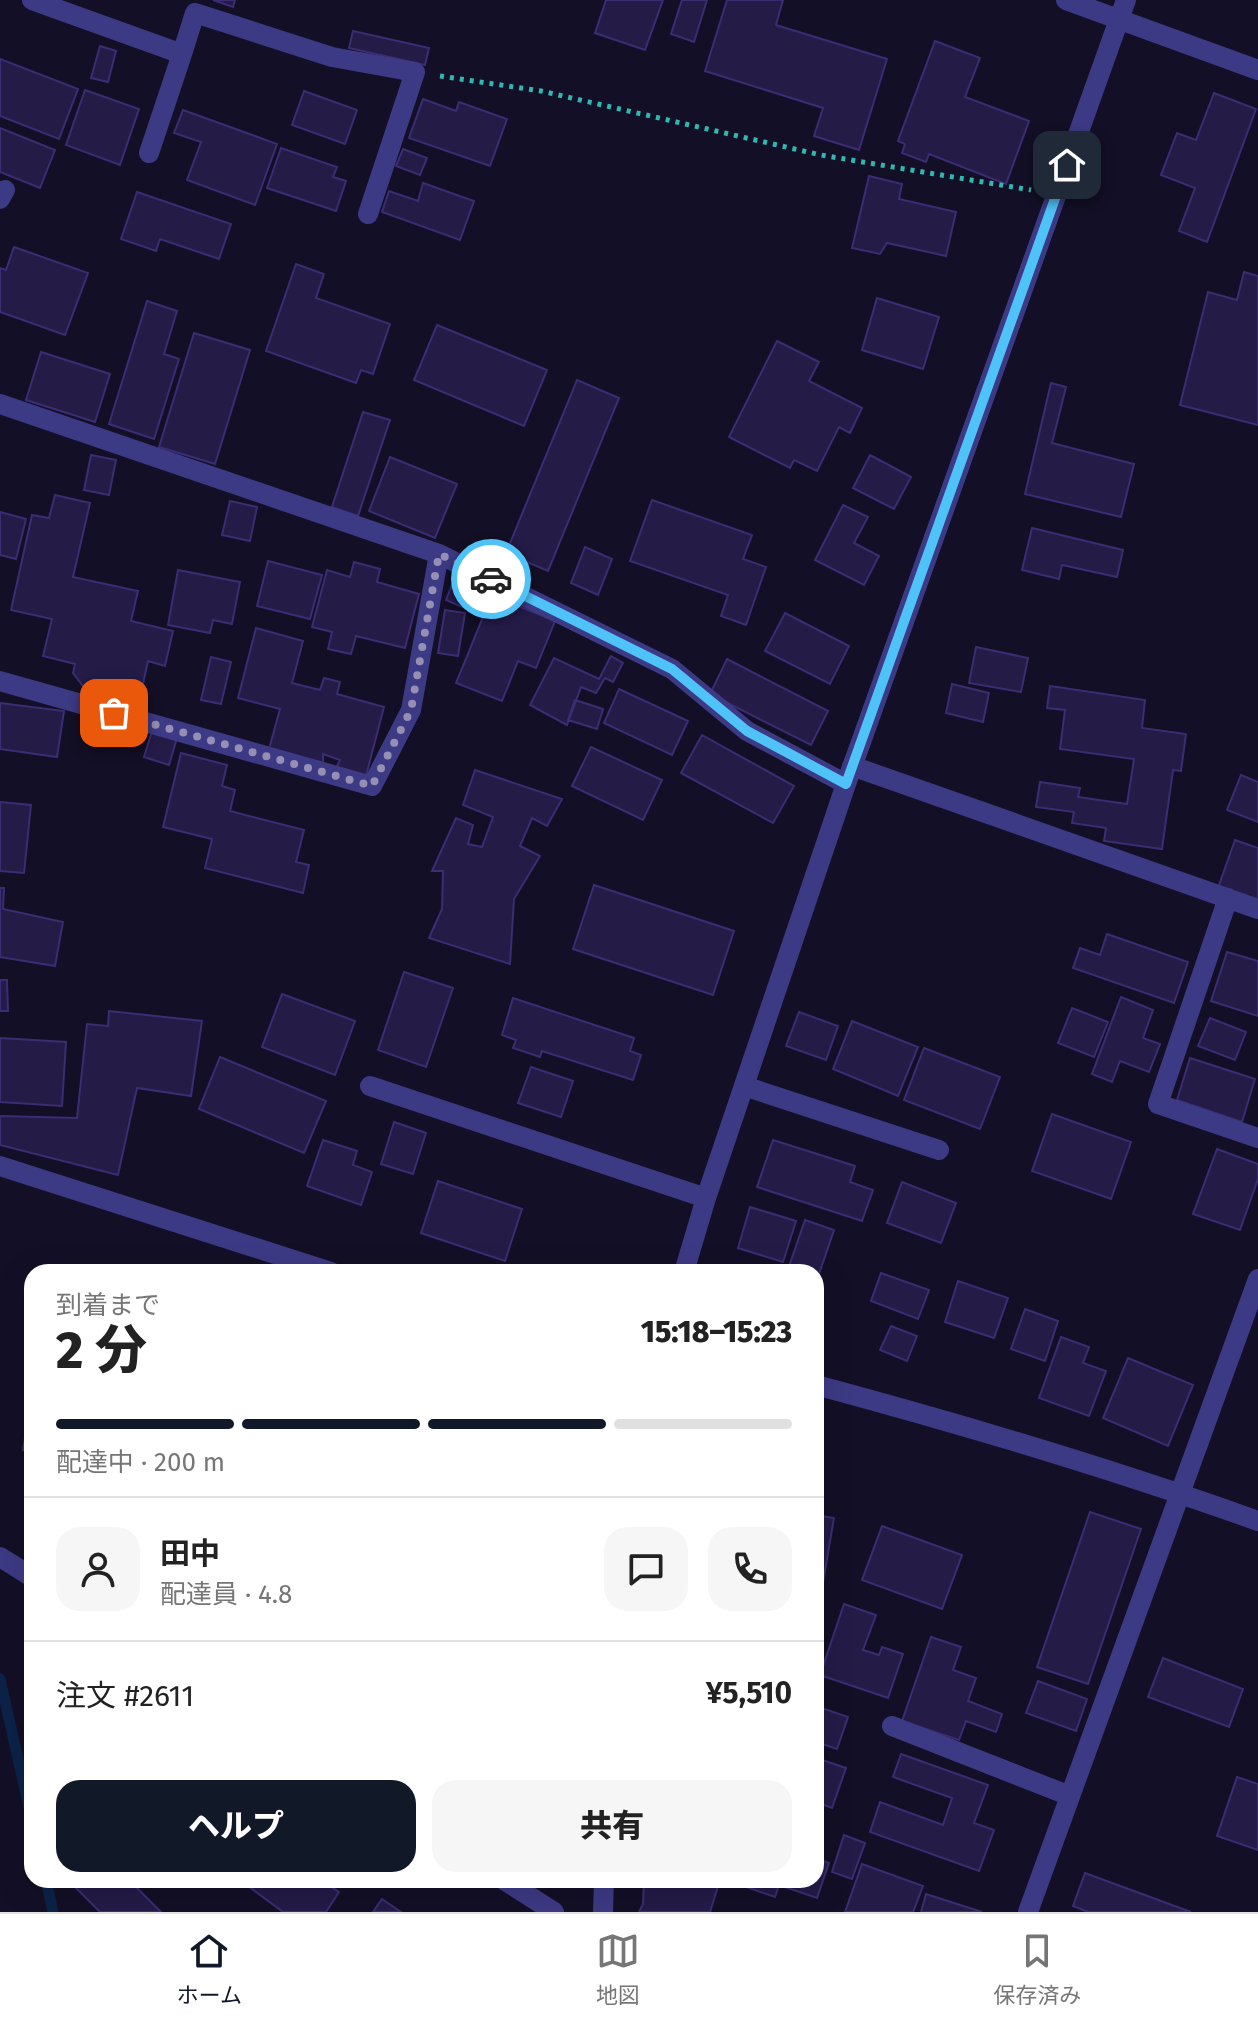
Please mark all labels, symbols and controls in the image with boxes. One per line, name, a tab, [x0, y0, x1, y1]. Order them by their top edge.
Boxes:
pin	[1033, 131, 1101, 199]
icon: home	[1045, 143, 1089, 187]
courier	[451, 539, 531, 619]
icon: car	[469, 557, 513, 601]
pin	[80, 679, 148, 747]
icon: bag	[92, 691, 136, 735]
text: 到着まで	[56, 1290, 160, 1321]
text: 15:18–15:23	[641, 1314, 792, 1350]
text: 2 分	[56, 1319, 147, 1382]
text: 配達中 · 200 m	[56, 1447, 225, 1478]
button: person	[56, 1527, 140, 1611]
button: chat	[604, 1527, 688, 1611]
button: phone	[708, 1527, 792, 1611]
text: 田中	[160, 1536, 220, 1572]
text: 配達員 · 4.8	[160, 1579, 292, 1610]
text: ¥5,510	[706, 1675, 792, 1711]
text: 注文 #2611	[56, 1678, 194, 1714]
button: ヘルプ	[56, 1780, 416, 1872]
button: 共有	[432, 1780, 792, 1872]
tab: ホーム	[177, 1929, 242, 2009]
tab: 地図	[596, 1929, 640, 2009]
tab: 保存済み	[993, 1929, 1081, 2009]

